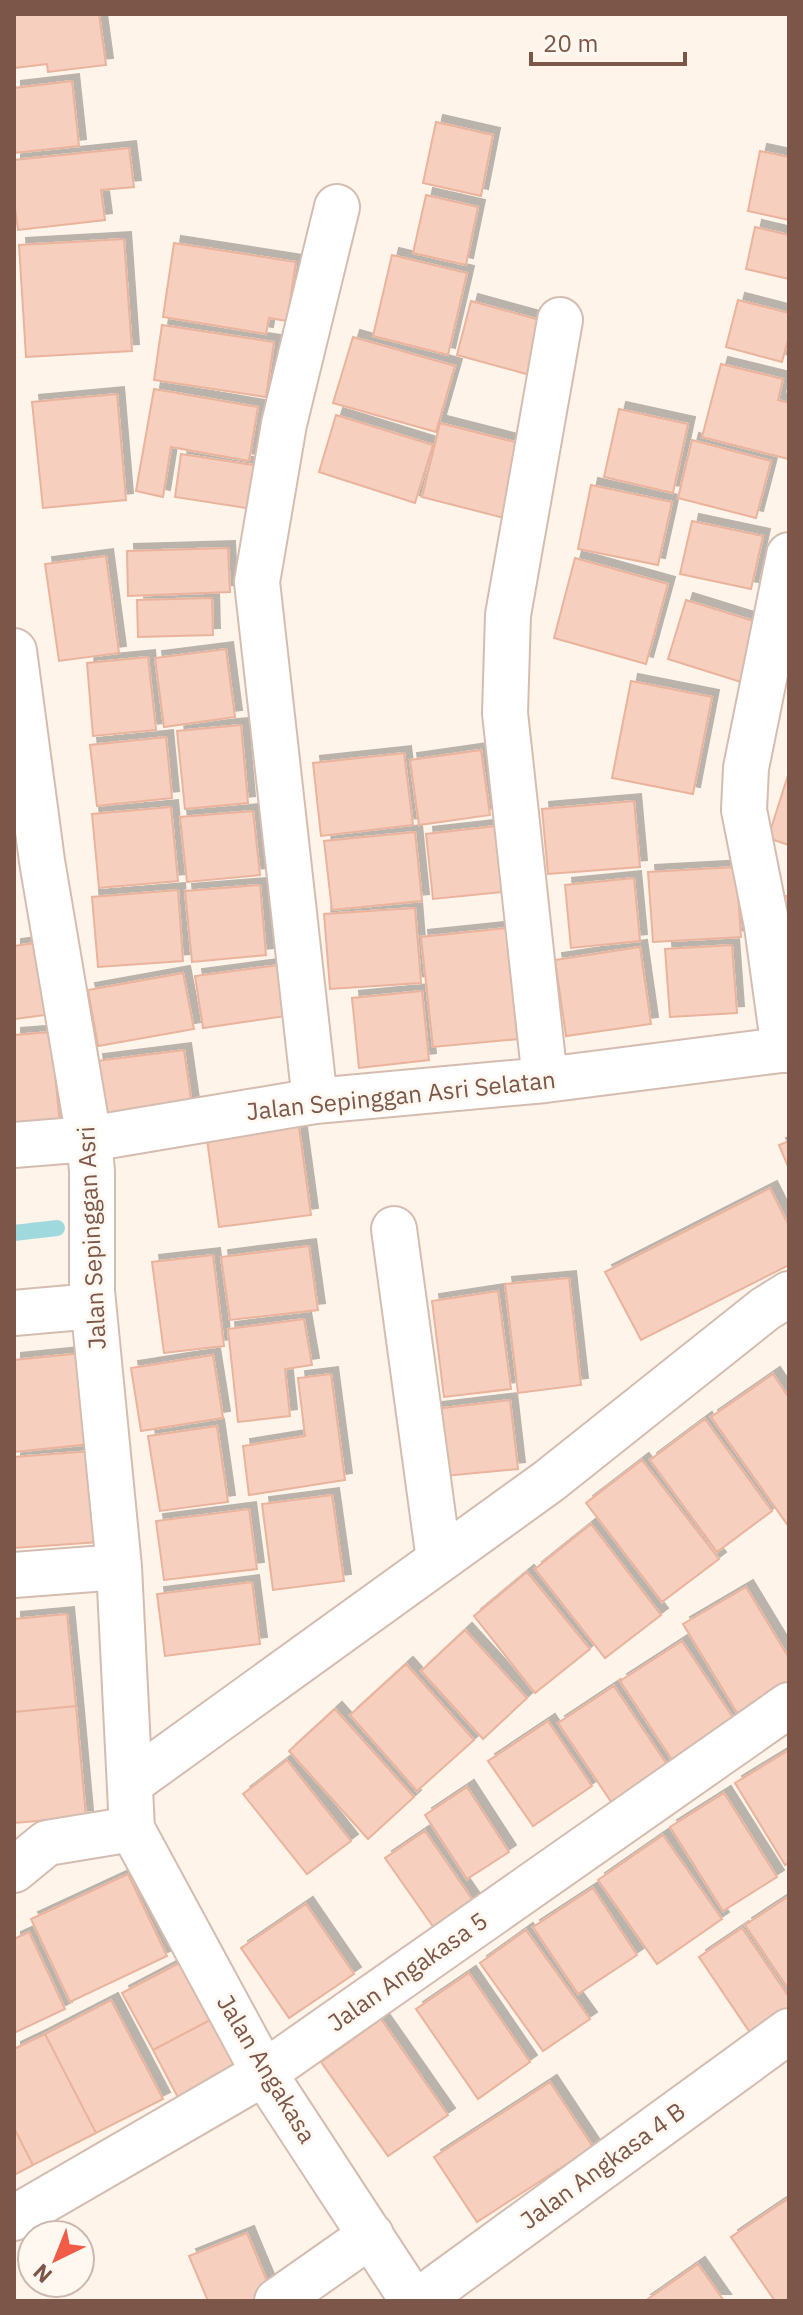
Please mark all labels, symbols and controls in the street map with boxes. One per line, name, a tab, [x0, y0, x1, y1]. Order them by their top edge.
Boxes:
scale bar	[531, 16, 685, 66]
text: 20 m	[543, 27, 598, 59]
street label: Jalan Sepinggan Asri Selatan	[245, 1063, 557, 1127]
street label: Jalan Sepinggan Asri	[69, 1126, 113, 1351]
street label: Jalan Angakasa 5	[321, 1904, 494, 2038]
street label: Jalan Angakasa	[210, 1988, 324, 2149]
street label: Jalan Angkasa 4 B	[513, 2094, 691, 2236]
north arrow	[16, 2219, 96, 2299]
text: N	[26, 2258, 58, 2290]

